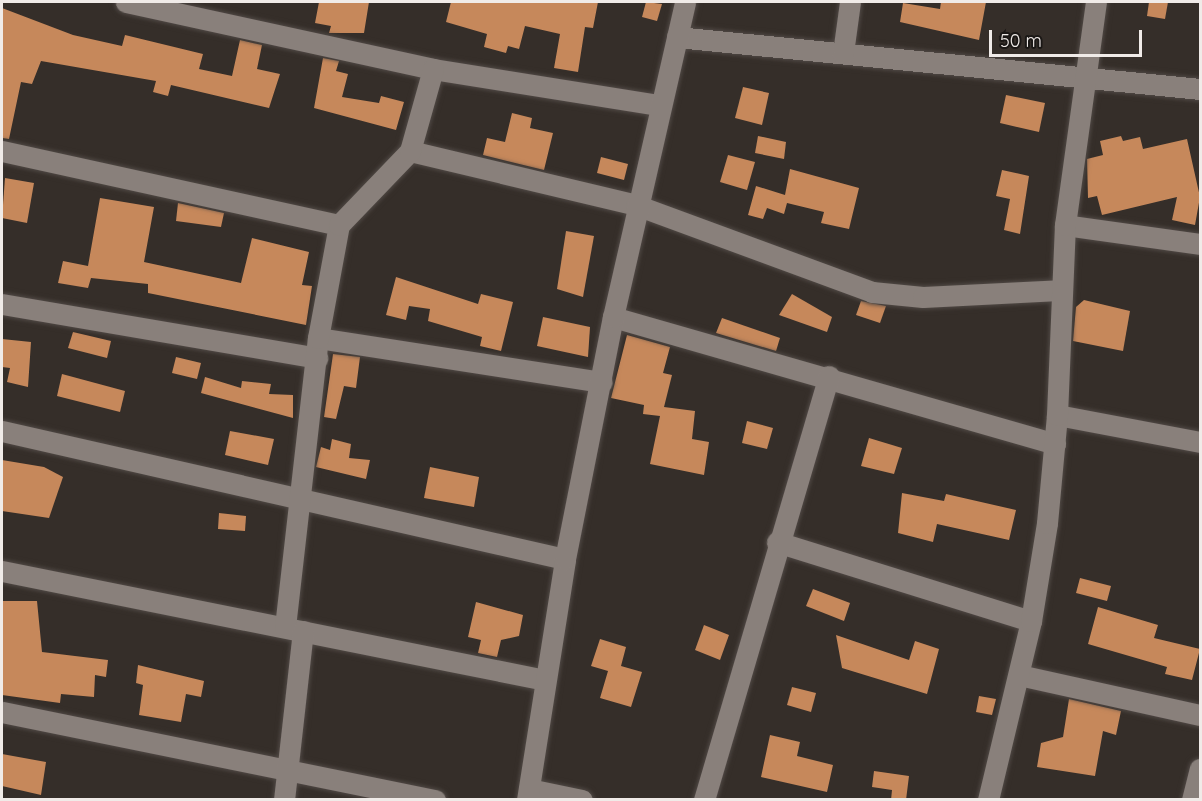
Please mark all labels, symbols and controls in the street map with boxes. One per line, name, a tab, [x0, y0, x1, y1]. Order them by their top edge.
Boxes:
scale bar	[992, 18, 1145, 56]
text: 50 m	[1000, 29, 1042, 52]

